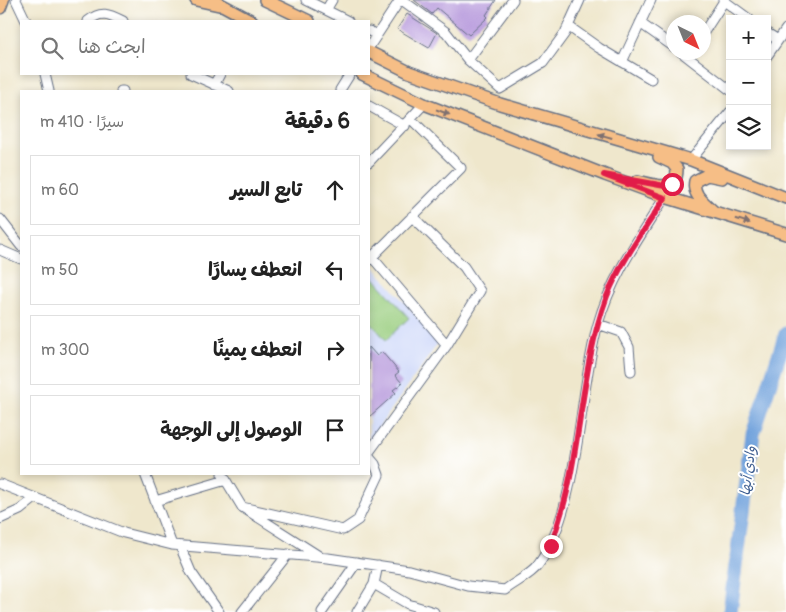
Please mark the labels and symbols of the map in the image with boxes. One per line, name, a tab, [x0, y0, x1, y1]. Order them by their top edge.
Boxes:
north arrow	[666, 15, 711, 60]
one-way arrow	[436, 108, 450, 116]
one-way arrow	[598, 131, 613, 139]
route start	[661, 173, 684, 196]
one-way arrow	[736, 218, 751, 226]
water label: وادي أبها	[737, 445, 762, 497]
route end	[540, 535, 563, 558]

